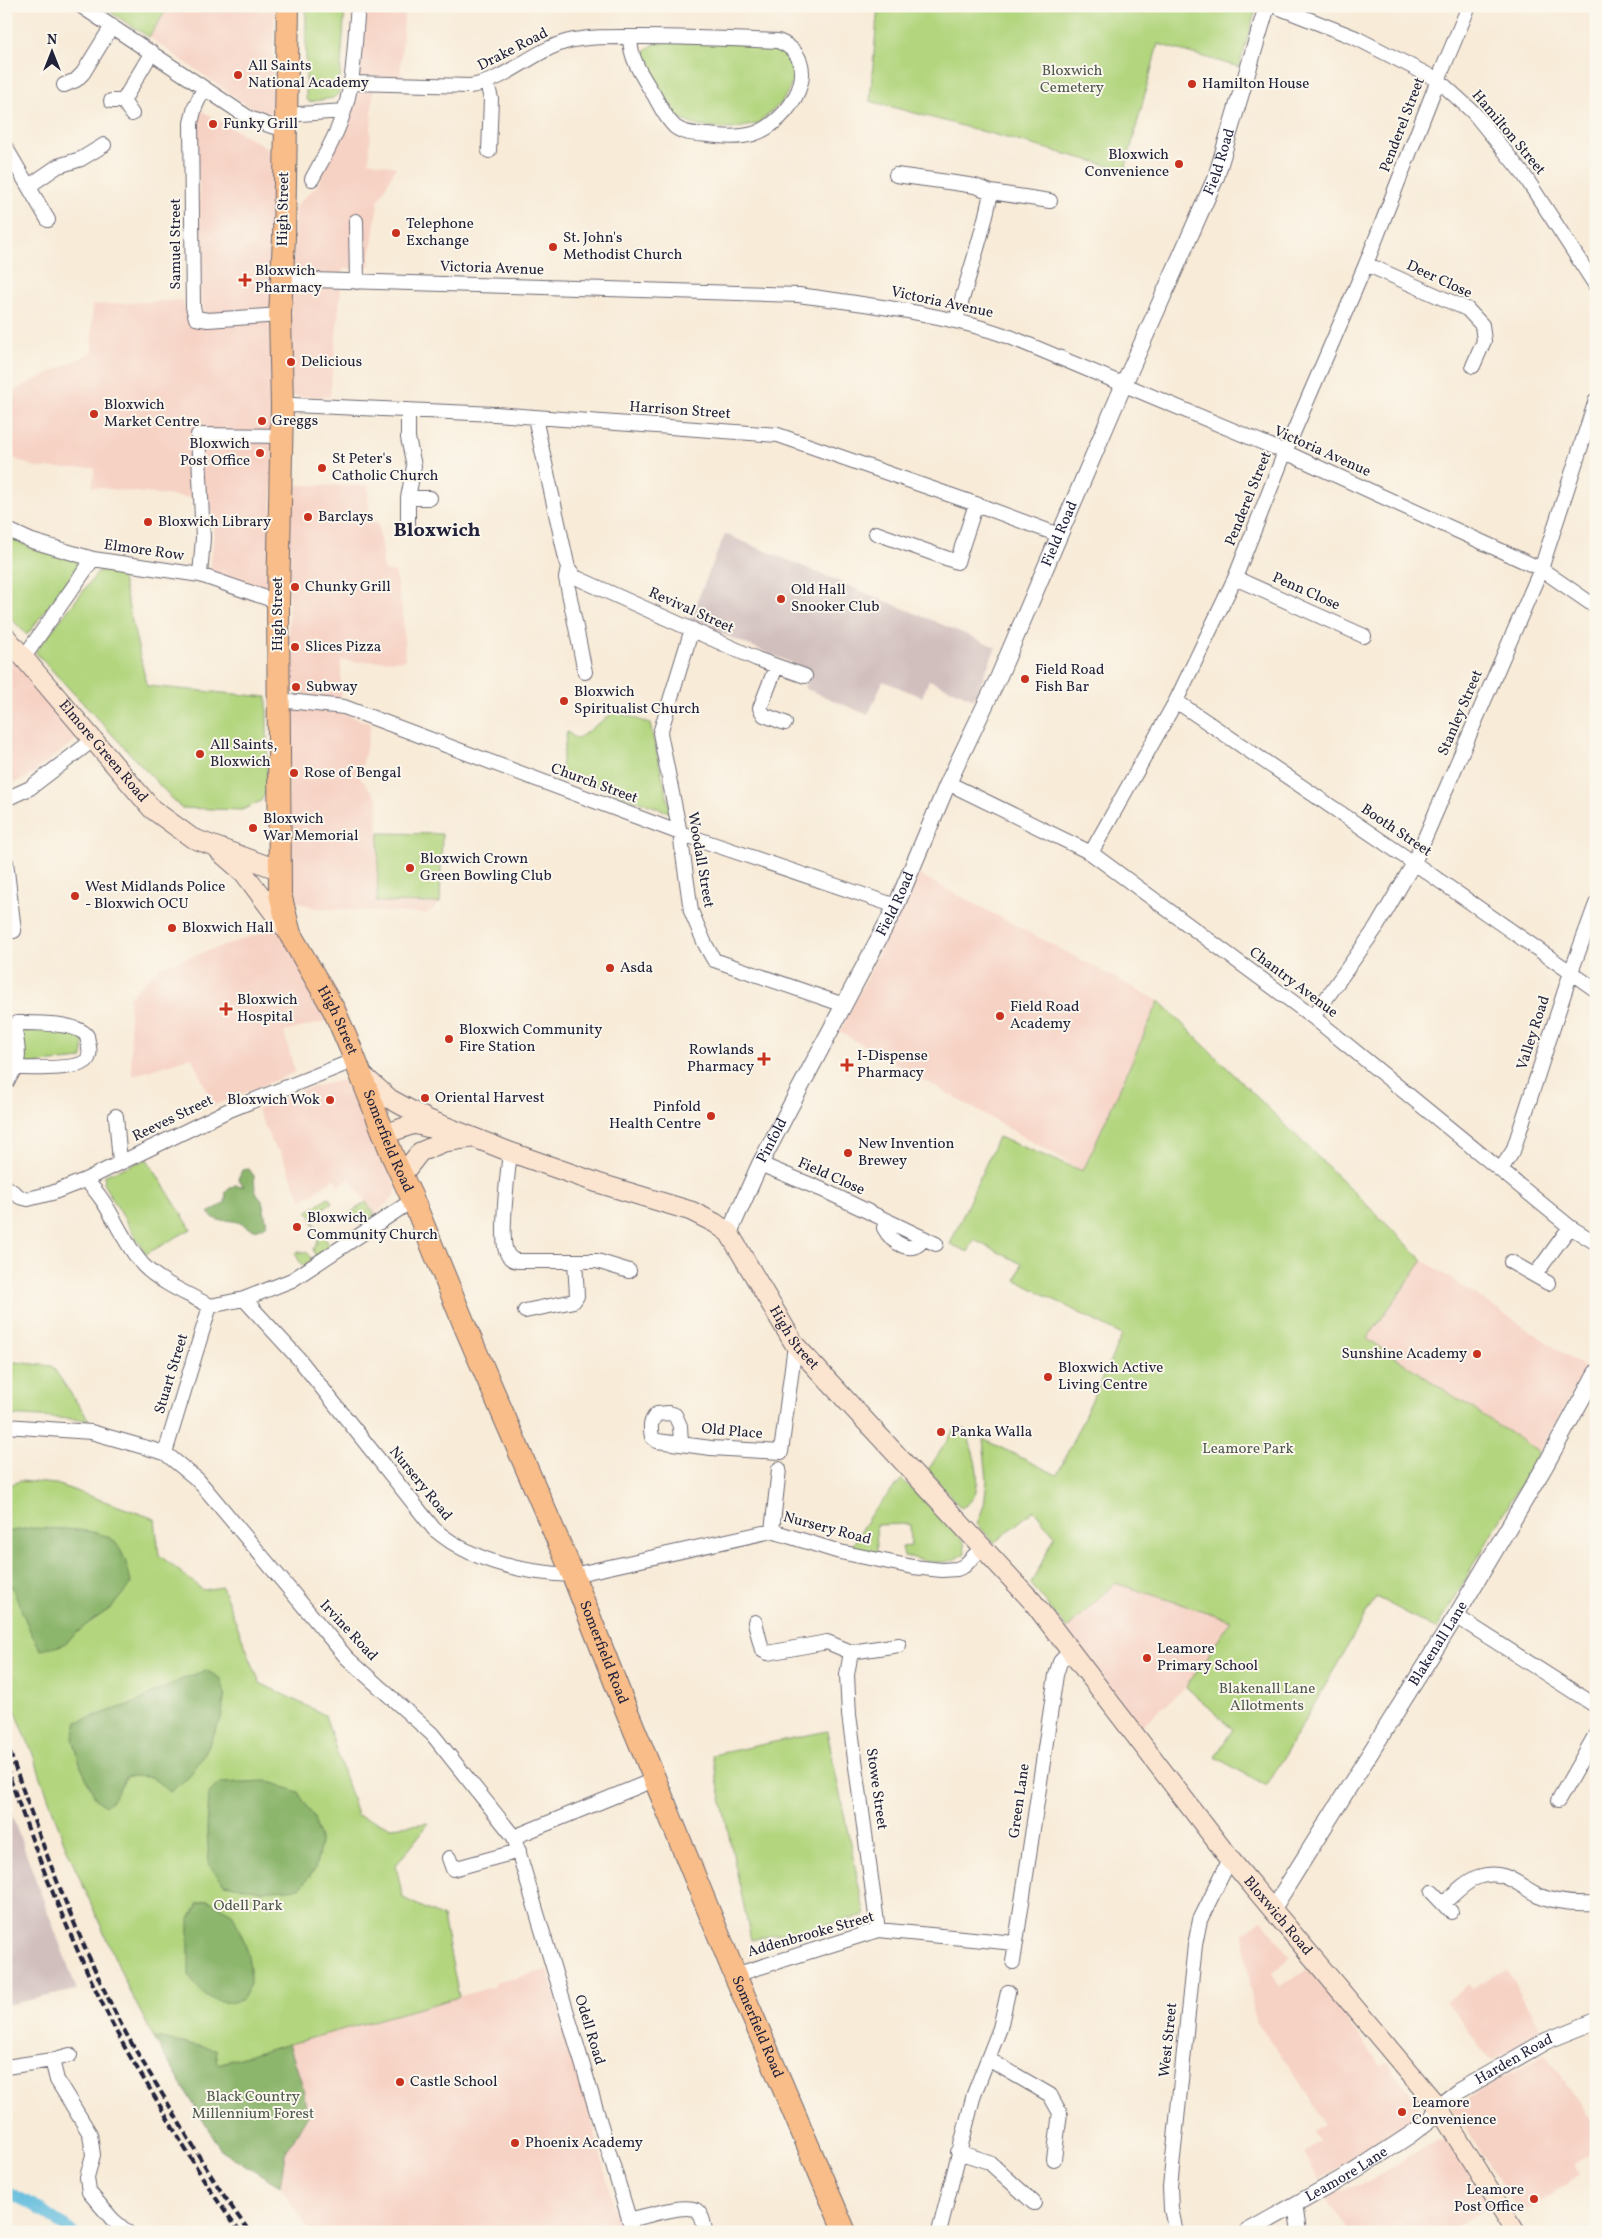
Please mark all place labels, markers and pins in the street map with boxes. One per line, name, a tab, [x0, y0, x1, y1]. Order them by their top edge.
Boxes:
place label: All Saints National Academy	[248, 56, 369, 94]
marker: All Saints National Academy	[232, 69, 244, 81]
place label: Hamilton House	[1202, 74, 1309, 95]
marker: Hamilton House	[1186, 78, 1198, 90]
place label: Funky Grill	[223, 114, 298, 135]
marker: Funky Grill	[207, 118, 219, 130]
place label: Bloxwich Convenience	[1085, 145, 1169, 183]
marker: Bloxwich Convenience	[1173, 158, 1185, 170]
place label: Telephone Exchange	[406, 214, 474, 252]
marker: Telephone Exchange	[390, 227, 402, 239]
place label: St. John's Methodist Church	[563, 228, 682, 266]
marker: St. John's Methodist Church	[547, 241, 559, 253]
place label: Bloxwich Pharmacy	[255, 261, 322, 299]
marker: Bloxwich Pharmacy	[239, 274, 251, 286]
place label: Delicious	[301, 352, 362, 373]
marker: Delicious	[285, 356, 297, 368]
place label: Bloxwich Market Centre	[104, 395, 200, 433]
marker: Bloxwich Market Centre	[88, 408, 100, 420]
place label: Greggs	[272, 411, 318, 432]
marker: Greggs	[256, 415, 268, 427]
place label: Bloxwich Post Office	[180, 434, 250, 472]
marker: Bloxwich Post Office	[254, 447, 266, 459]
place label: St Peter's Catholic Church	[332, 449, 439, 487]
marker: St Peter's Catholic Church	[316, 462, 328, 474]
place label: Barclays	[318, 507, 373, 528]
marker: Barclays	[302, 511, 314, 523]
place label: Bloxwich Library	[158, 512, 271, 533]
marker: Bloxwich Library	[142, 516, 154, 528]
place label: Chunky Grill	[305, 577, 391, 598]
place label: Old Hall Snooker Club	[791, 580, 879, 618]
marker: Chunky Grill	[289, 581, 301, 593]
marker: Old Hall Snooker Club	[775, 593, 787, 605]
place label: Slices Pizza	[305, 637, 381, 658]
marker: Slices Pizza	[289, 641, 301, 653]
place label: Field Road Fish Bar	[1035, 660, 1104, 698]
marker: Field Road Fish Bar	[1019, 673, 1031, 685]
place label: Subway	[306, 677, 358, 698]
marker: Subway	[290, 681, 302, 693]
place label: Bloxwich Spiritualist Church	[574, 682, 700, 720]
marker: Bloxwich Spiritualist Church	[558, 695, 570, 707]
place label: All Saints, Bloxwich	[210, 735, 277, 773]
marker: All Saints, Bloxwich	[194, 748, 206, 760]
place label: Rose of Bengal	[304, 763, 401, 784]
marker: Rose of Bengal	[288, 767, 300, 779]
place label: Bloxwich War Memorial	[263, 809, 359, 847]
marker: Bloxwich War Memorial	[247, 822, 259, 834]
place label: Bloxwich Crown Green Bowling Club	[420, 849, 552, 887]
marker: Bloxwich Crown Green Bowling Club	[404, 862, 416, 874]
place label: West Midlands Police - Bloxwich OCU	[85, 877, 225, 915]
marker: West Midlands Police - Bloxwich OCU	[69, 890, 81, 902]
place label: Bloxwich Hall	[182, 918, 273, 939]
marker: Bloxwich Hall	[166, 922, 178, 934]
place label: Asda	[620, 958, 653, 979]
marker: Asda	[604, 962, 616, 974]
place label: Bloxwich Hospital	[237, 990, 298, 1028]
place label: Field Road Academy	[1010, 997, 1079, 1035]
marker: Bloxwich Hospital	[219, 1002, 233, 1016]
marker: Field Road Academy	[994, 1010, 1006, 1022]
place label: Bloxwich Community Fire Station	[459, 1020, 602, 1058]
marker: Bloxwich Community Fire Station	[443, 1033, 455, 1045]
place label: Rowlands Pharmacy	[687, 1040, 754, 1078]
place label: I-Dispense Pharmacy	[857, 1046, 928, 1084]
marker: Rowlands Pharmacy	[758, 1053, 770, 1065]
marker: I-Dispense Pharmacy	[841, 1059, 853, 1071]
place label: Oriental Harvest	[435, 1088, 545, 1109]
place label: Bloxwich Wok	[227, 1090, 320, 1111]
marker: Oriental Harvest	[419, 1092, 431, 1104]
marker: Bloxwich Wok	[324, 1094, 336, 1106]
place label: Pinfold Health Centre	[609, 1097, 701, 1135]
marker: Pinfold Health Centre	[705, 1110, 717, 1122]
place label: New Invention Brewey	[858, 1134, 955, 1172]
marker: New Invention Brewey	[842, 1147, 854, 1159]
place label: Bloxwich Community Church	[307, 1208, 438, 1246]
marker: Bloxwich Community Church	[291, 1221, 303, 1233]
place label: Sunshine Academy	[1342, 1344, 1467, 1365]
marker: Sunshine Academy	[1471, 1348, 1483, 1360]
place label: Bloxwich Active Living Centre	[1058, 1358, 1163, 1396]
marker: Bloxwich Active Living Centre	[1042, 1371, 1054, 1383]
place label: Panka Walla	[951, 1422, 1032, 1443]
marker: Panka Walla	[935, 1426, 947, 1438]
place label: Leamore Primary School	[1157, 1639, 1258, 1677]
marker: Leamore Primary School	[1141, 1652, 1153, 1664]
place label: Castle School	[410, 2072, 497, 2093]
marker: Castle School	[394, 2076, 406, 2088]
place label: Leamore Convenience	[1412, 2093, 1496, 2131]
marker: Leamore Convenience	[1396, 2106, 1408, 2118]
place label: Phoenix Academy	[525, 2133, 643, 2154]
marker: Phoenix Academy	[509, 2137, 521, 2149]
place label: Leamore Post Office	[1454, 2180, 1524, 2218]
marker: Leamore Post Office	[1528, 2193, 1540, 2205]

